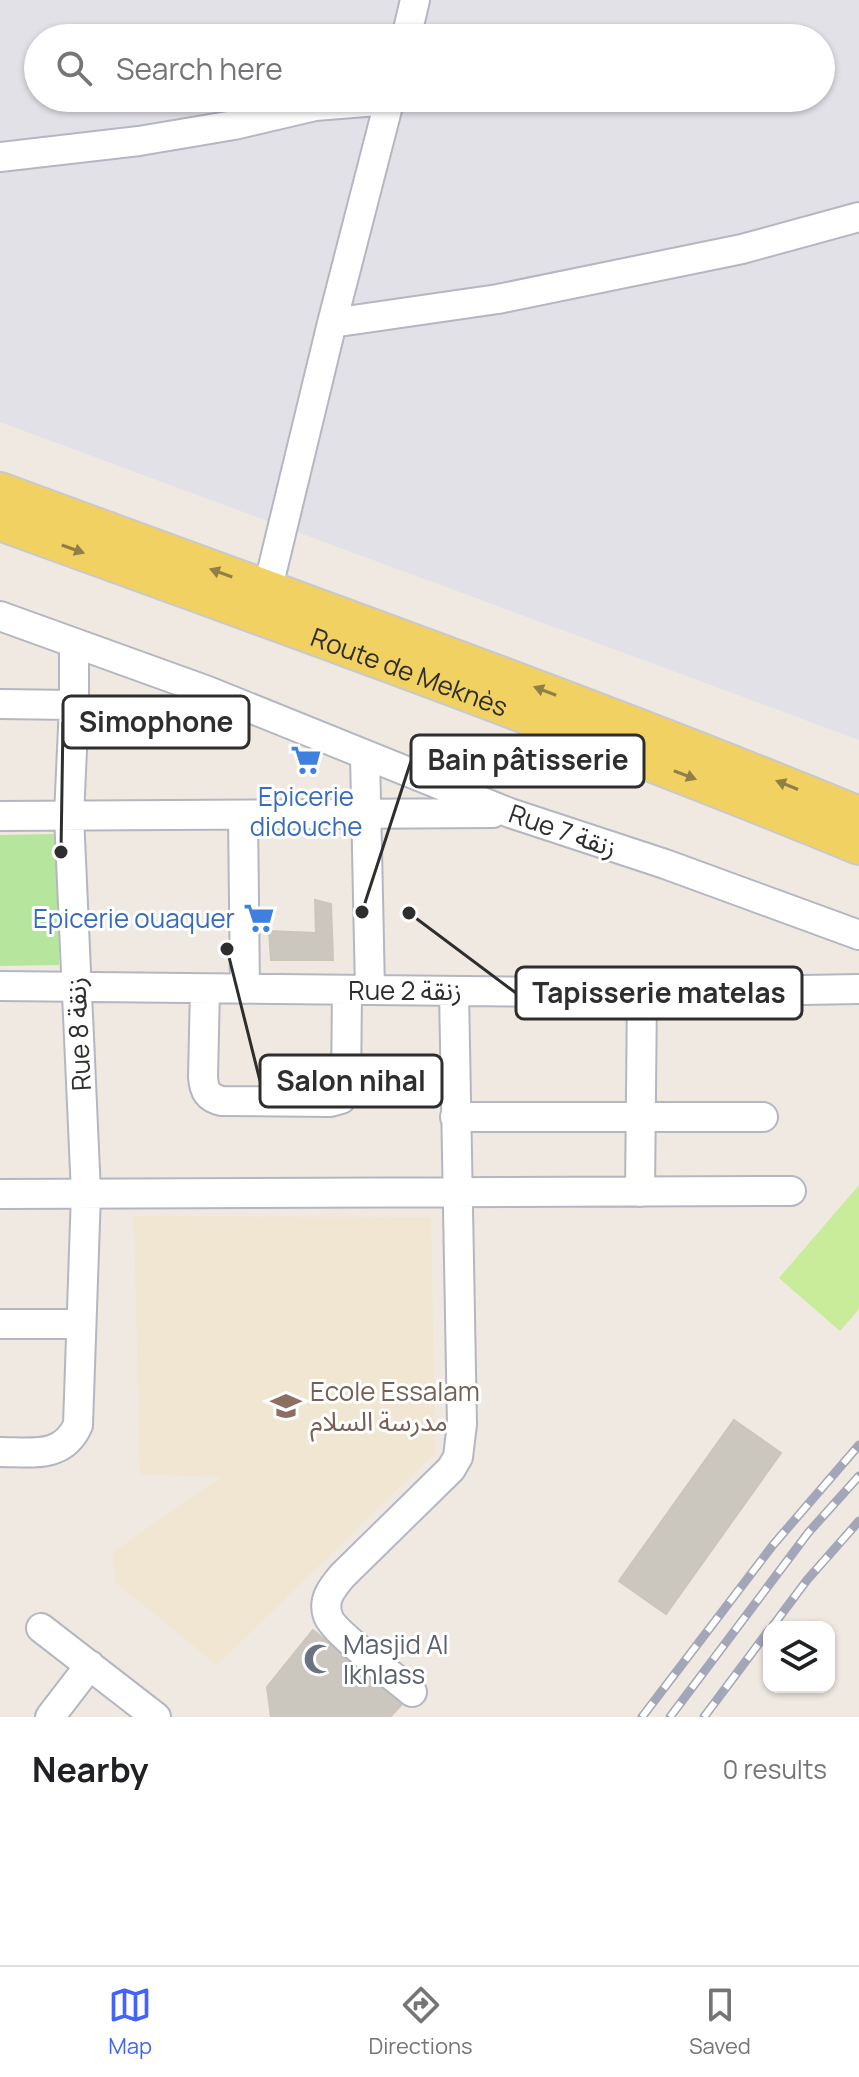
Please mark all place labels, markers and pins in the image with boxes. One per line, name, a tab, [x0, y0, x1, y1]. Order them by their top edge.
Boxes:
callout: Simophone	[63, 696, 249, 748]
callout: Bain pâtisserie	[411, 735, 644, 787]
supermarket icon: Epicerie didouche	[289, 743, 323, 777]
place label: Epicerie didouche	[250, 778, 362, 844]
place label: Epicerie ouaquer	[33, 900, 235, 936]
supermarket icon: Epicerie ouaquer	[242, 901, 276, 935]
callout: Tapisserie matelas	[516, 967, 802, 1019]
callout: Salon nihal	[260, 1055, 442, 1107]
place label: Ecole Essalam مدرسة السلام	[310, 1373, 480, 1442]
school or university icon: Ecole Essalam مدرسة السلام	[269, 1389, 303, 1423]
place label: Masjid Al Ikhlass	[343, 1626, 449, 1692]
mosque icon: Masjid Al Ikhlass	[302, 1642, 336, 1676]

